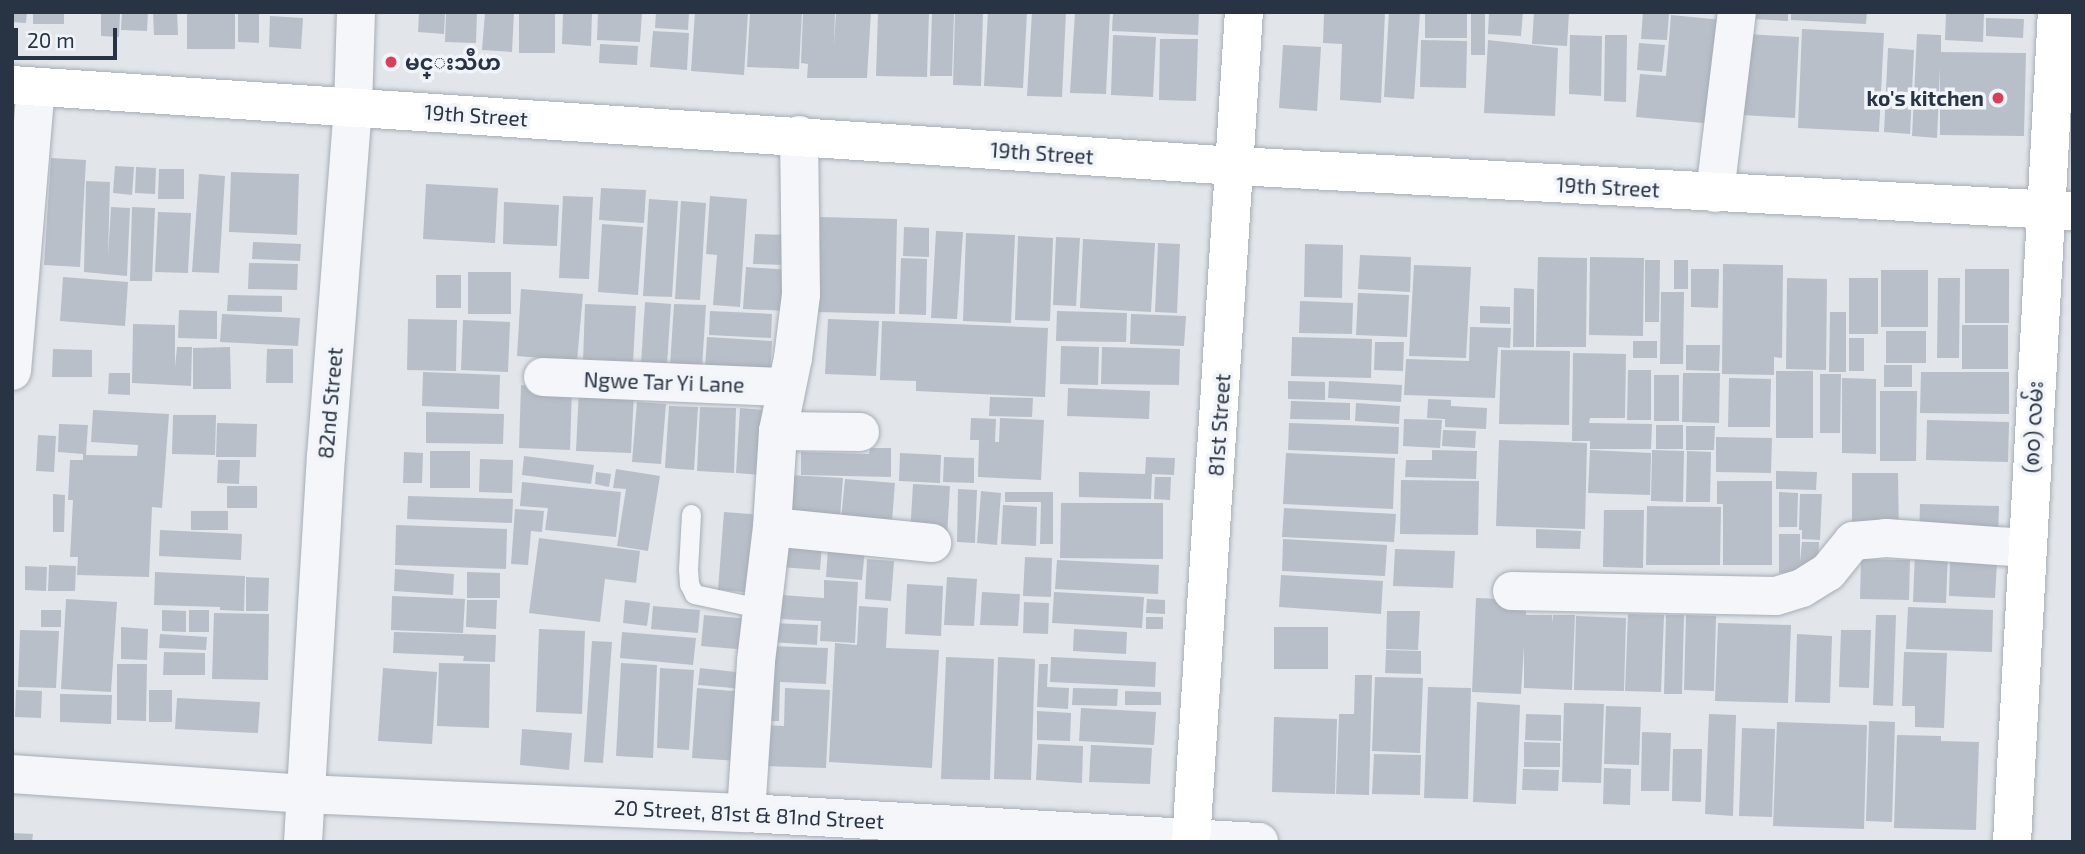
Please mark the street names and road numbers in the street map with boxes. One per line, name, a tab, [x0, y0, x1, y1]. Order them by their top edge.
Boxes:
street label: 19th Street	[423, 99, 529, 131]
street label: 19th Street	[989, 137, 1095, 169]
street label: 19th Street	[1556, 172, 1660, 202]
street label: 82nd Street	[313, 346, 347, 460]
street label: Ngwe Tar Yi Lane	[582, 367, 746, 397]
street label: 81st Street	[1203, 373, 1235, 477]
street label: (၈၀) လမ်း	[2018, 380, 2048, 474]
street label: 20 Street, 81st & 81nd Street	[613, 794, 885, 834]

